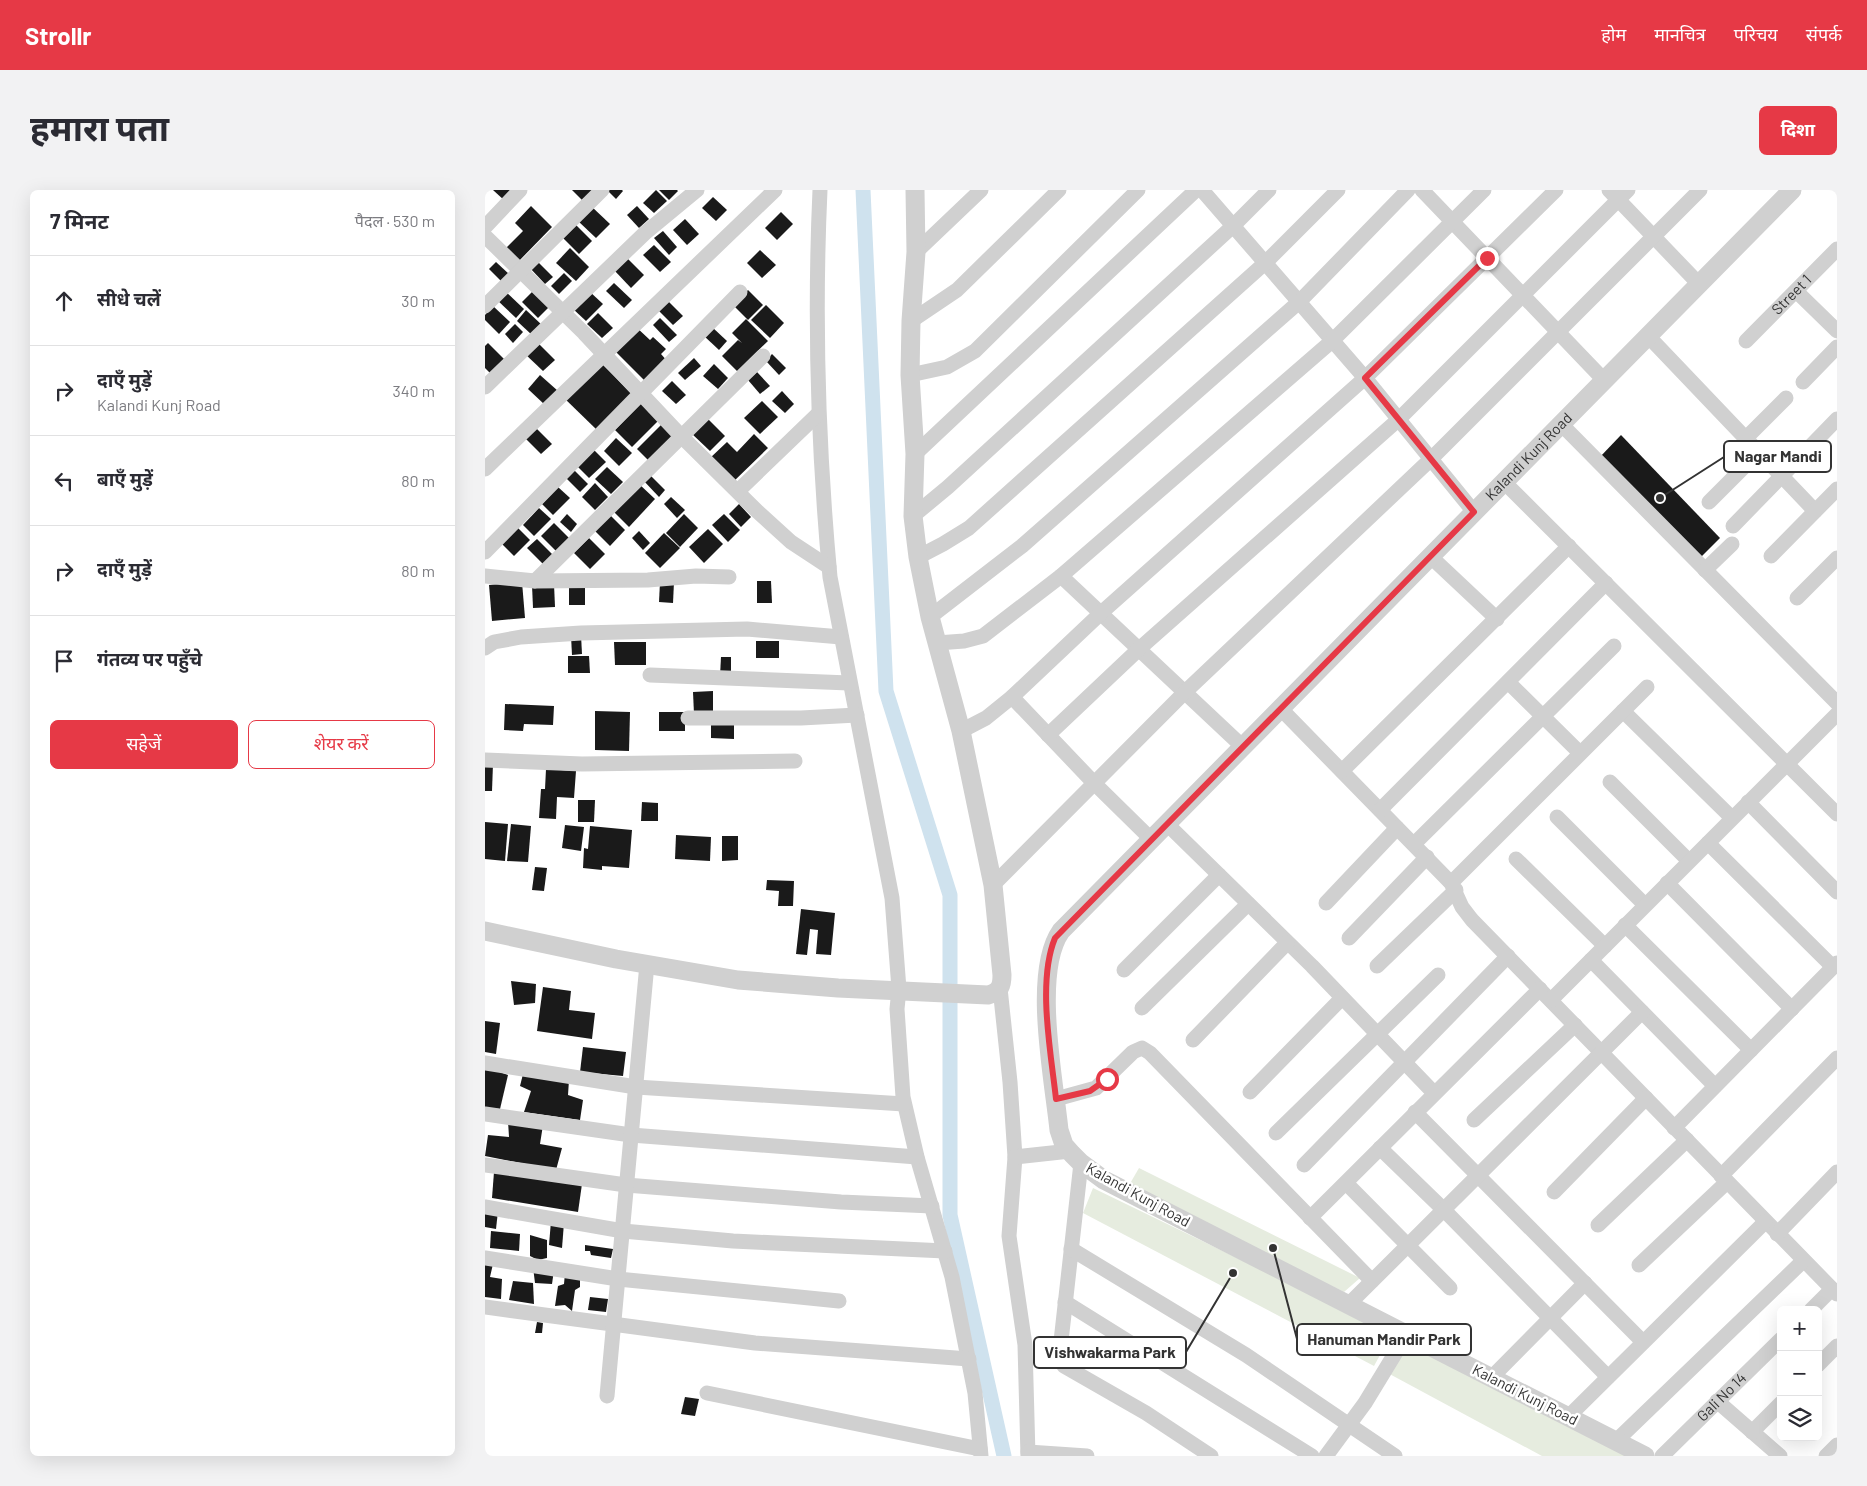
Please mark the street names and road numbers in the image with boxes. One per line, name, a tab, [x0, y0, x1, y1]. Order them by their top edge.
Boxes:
street label: Street 1	[1767, 270, 1815, 318]
street label: Kalandi Kunj Road	[1481, 408, 1575, 504]
street label: Kalandi Kunj Road	[1083, 1158, 1194, 1230]
street label: Kalandi Kunj Road	[1470, 1360, 1581, 1428]
street label: Gali No 14	[1693, 1368, 1750, 1425]

